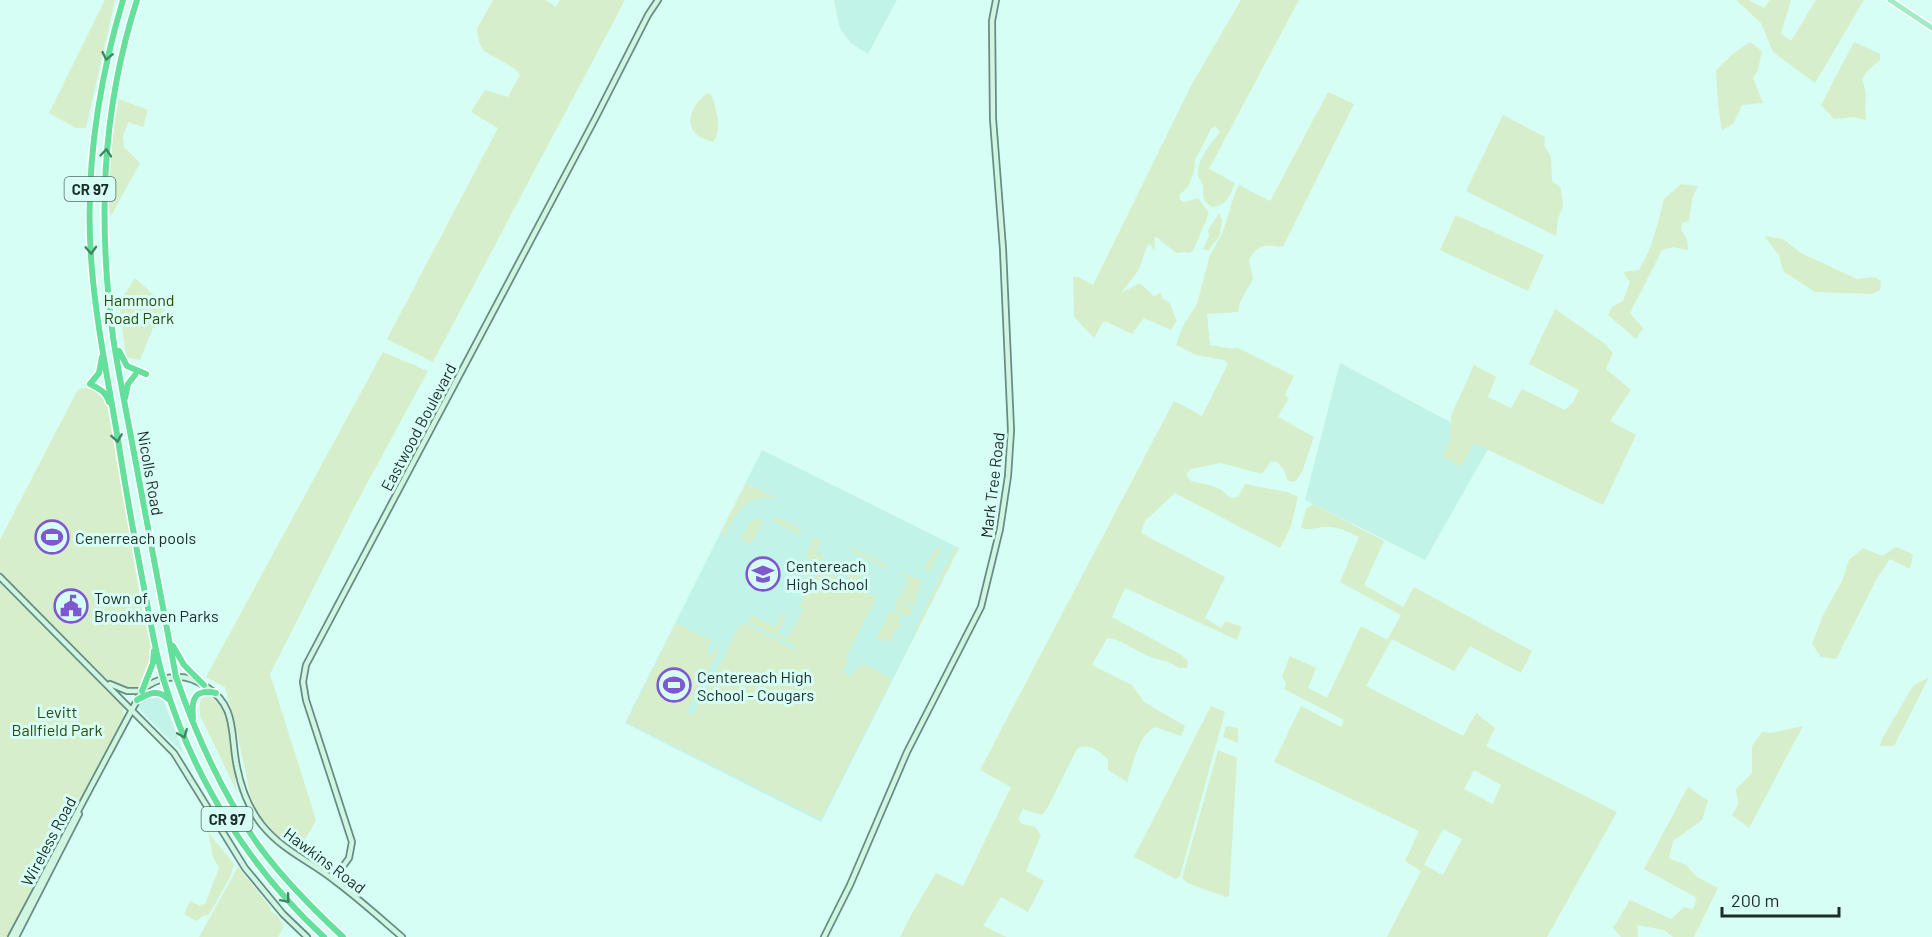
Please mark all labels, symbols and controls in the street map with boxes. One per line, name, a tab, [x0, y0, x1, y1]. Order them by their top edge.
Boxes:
one-way arrow	[102, 51, 115, 61]
one-way arrow	[99, 148, 112, 157]
road number: CR 97	[64, 177, 116, 201]
one-way arrow	[84, 246, 97, 255]
park label: Hammond Road Park	[104, 290, 174, 327]
street label: Eastwood Boulevard	[376, 360, 460, 494]
street label: Nicolls Road	[134, 429, 168, 517]
street label: Mark Tree Road	[976, 431, 1008, 539]
one-way arrow	[111, 434, 123, 443]
sports icon: Cenerreach pools	[34, 519, 70, 555]
place label: Cenerreach pools	[75, 528, 196, 547]
school or university icon: Centereach High School	[745, 556, 781, 592]
place label: Centereach High School	[786, 556, 868, 593]
public building icon: Town of Brookhaven Parks	[53, 588, 89, 624]
place label: Town of Brookhaven Parks	[94, 588, 219, 625]
sports icon: Centereach High School - Cougars	[656, 667, 692, 703]
place label: Centereach High School - Cougars	[697, 667, 814, 704]
park label: Levitt Ballfield Park	[12, 702, 102, 739]
one-way arrow	[176, 728, 188, 739]
street label: Wireless Road	[17, 793, 79, 889]
road number: CR 97	[202, 807, 252, 831]
street label: Hawkins Road	[281, 823, 369, 897]
scale bar	[1722, 880, 1839, 918]
text: 200 m	[1731, 889, 1779, 911]
one-way arrow	[279, 892, 290, 902]

